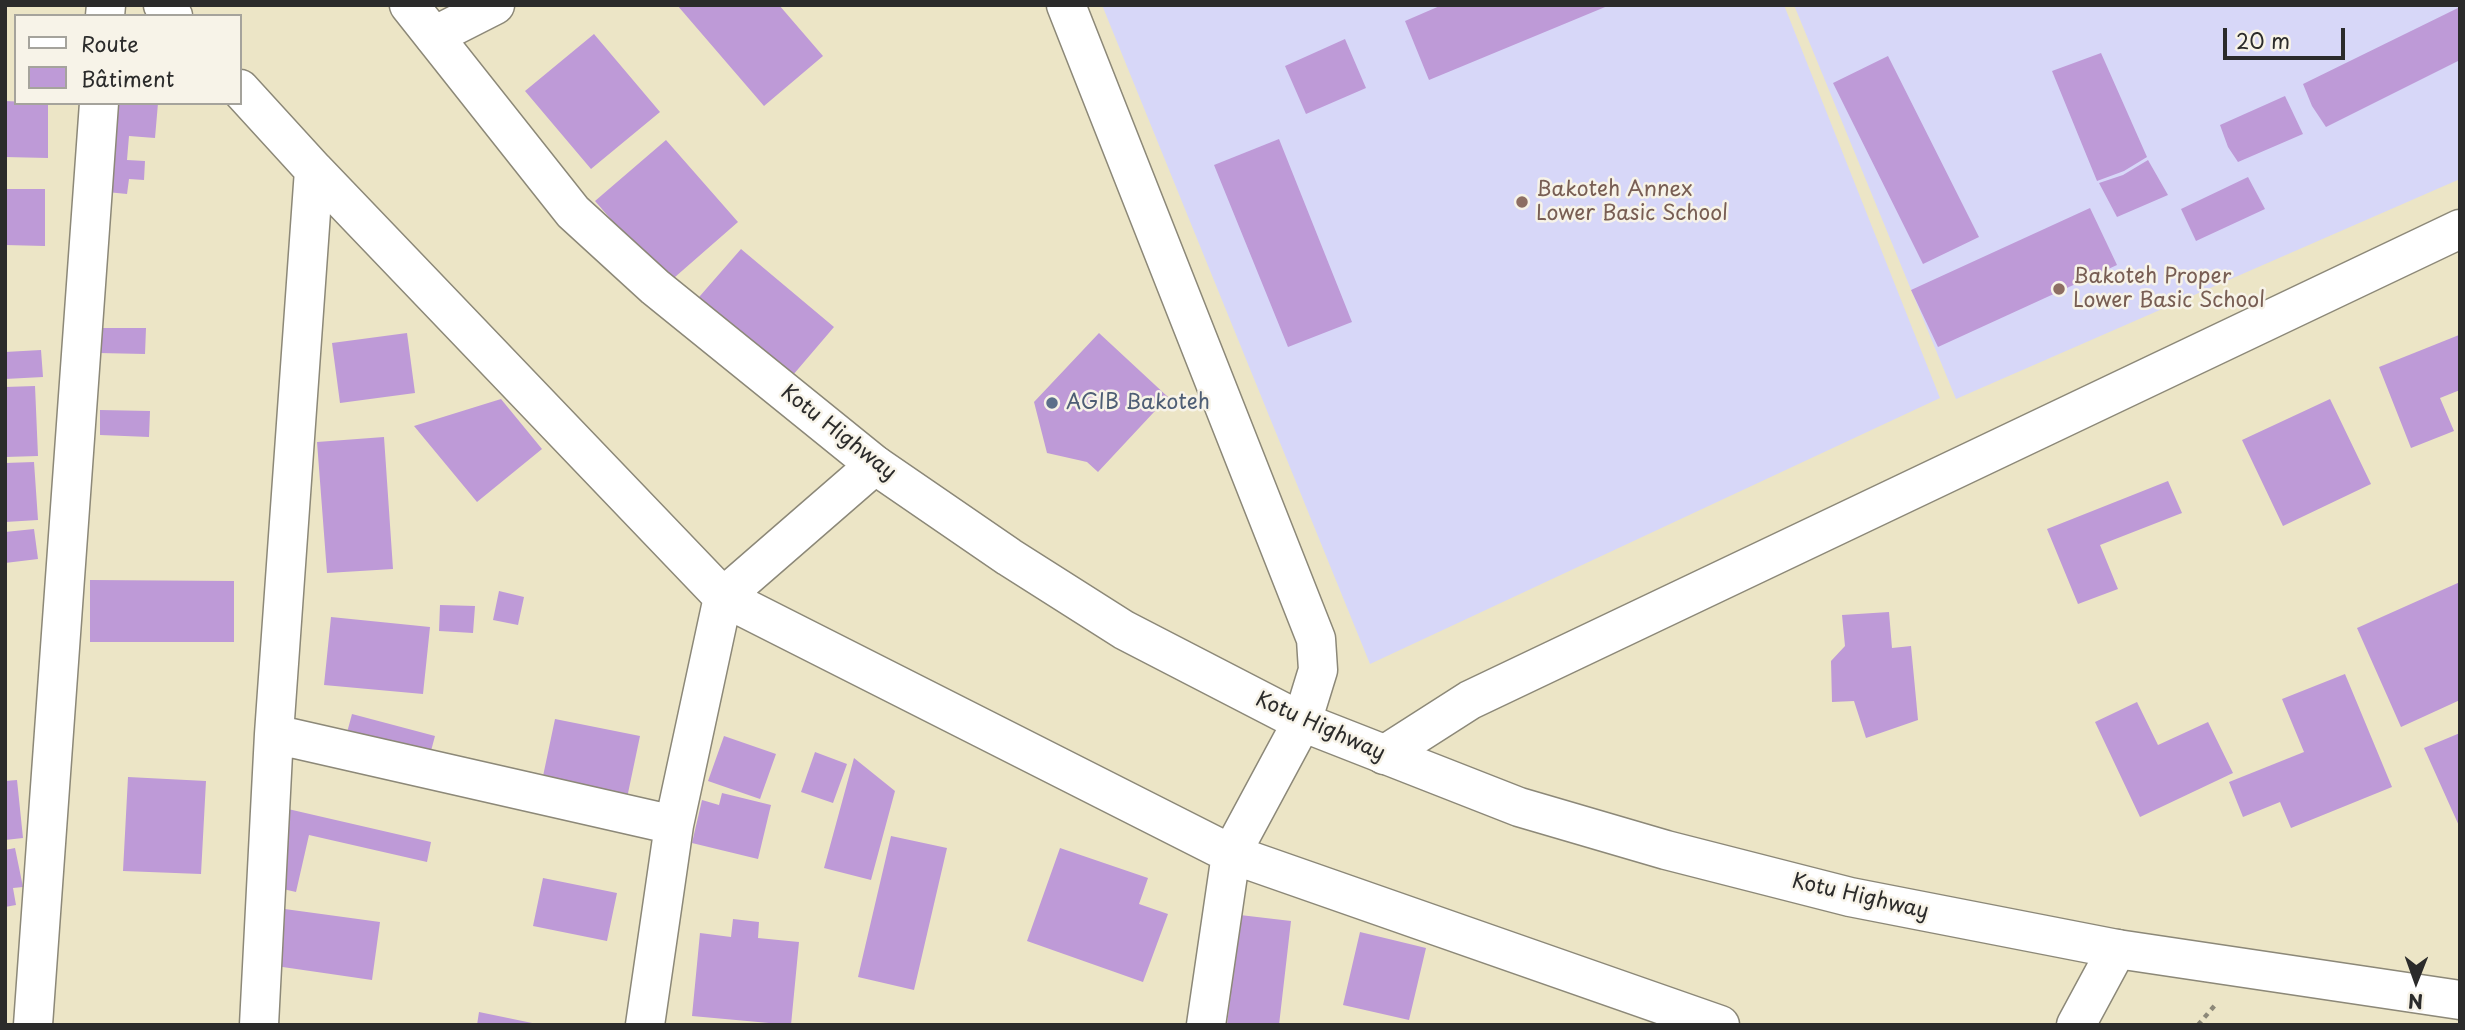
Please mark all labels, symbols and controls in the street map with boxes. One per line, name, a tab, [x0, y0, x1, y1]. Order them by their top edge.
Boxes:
legend	[14, 14, 242, 105]
scale bar	[2227, 14, 2350, 58]
text: 20 m	[2236, 24, 2290, 56]
text: Route	[81, 27, 139, 59]
text: Bâtiment	[81, 62, 174, 94]
place label: Bakoteh Annex Lower Basic School	[1536, 177, 1728, 227]
marker: Bakoteh Annex Lower Basic School	[1514, 194, 1530, 210]
place label: Bakoteh Proper Lower Basic School	[2073, 264, 2265, 314]
marker: Bakoteh Proper Lower Basic School	[2051, 281, 2067, 297]
street label: Kotu Highway	[775, 380, 901, 486]
place label: AGIB Bakoteh	[1066, 390, 1210, 416]
marker: AGIB Bakoteh	[1044, 395, 1060, 411]
street label: Kotu Highway	[1251, 687, 1389, 767]
street label: Kotu Highway	[1789, 869, 1931, 925]
north arrow	[2381, 946, 2451, 1016]
text: N	[2408, 988, 2423, 1016]

